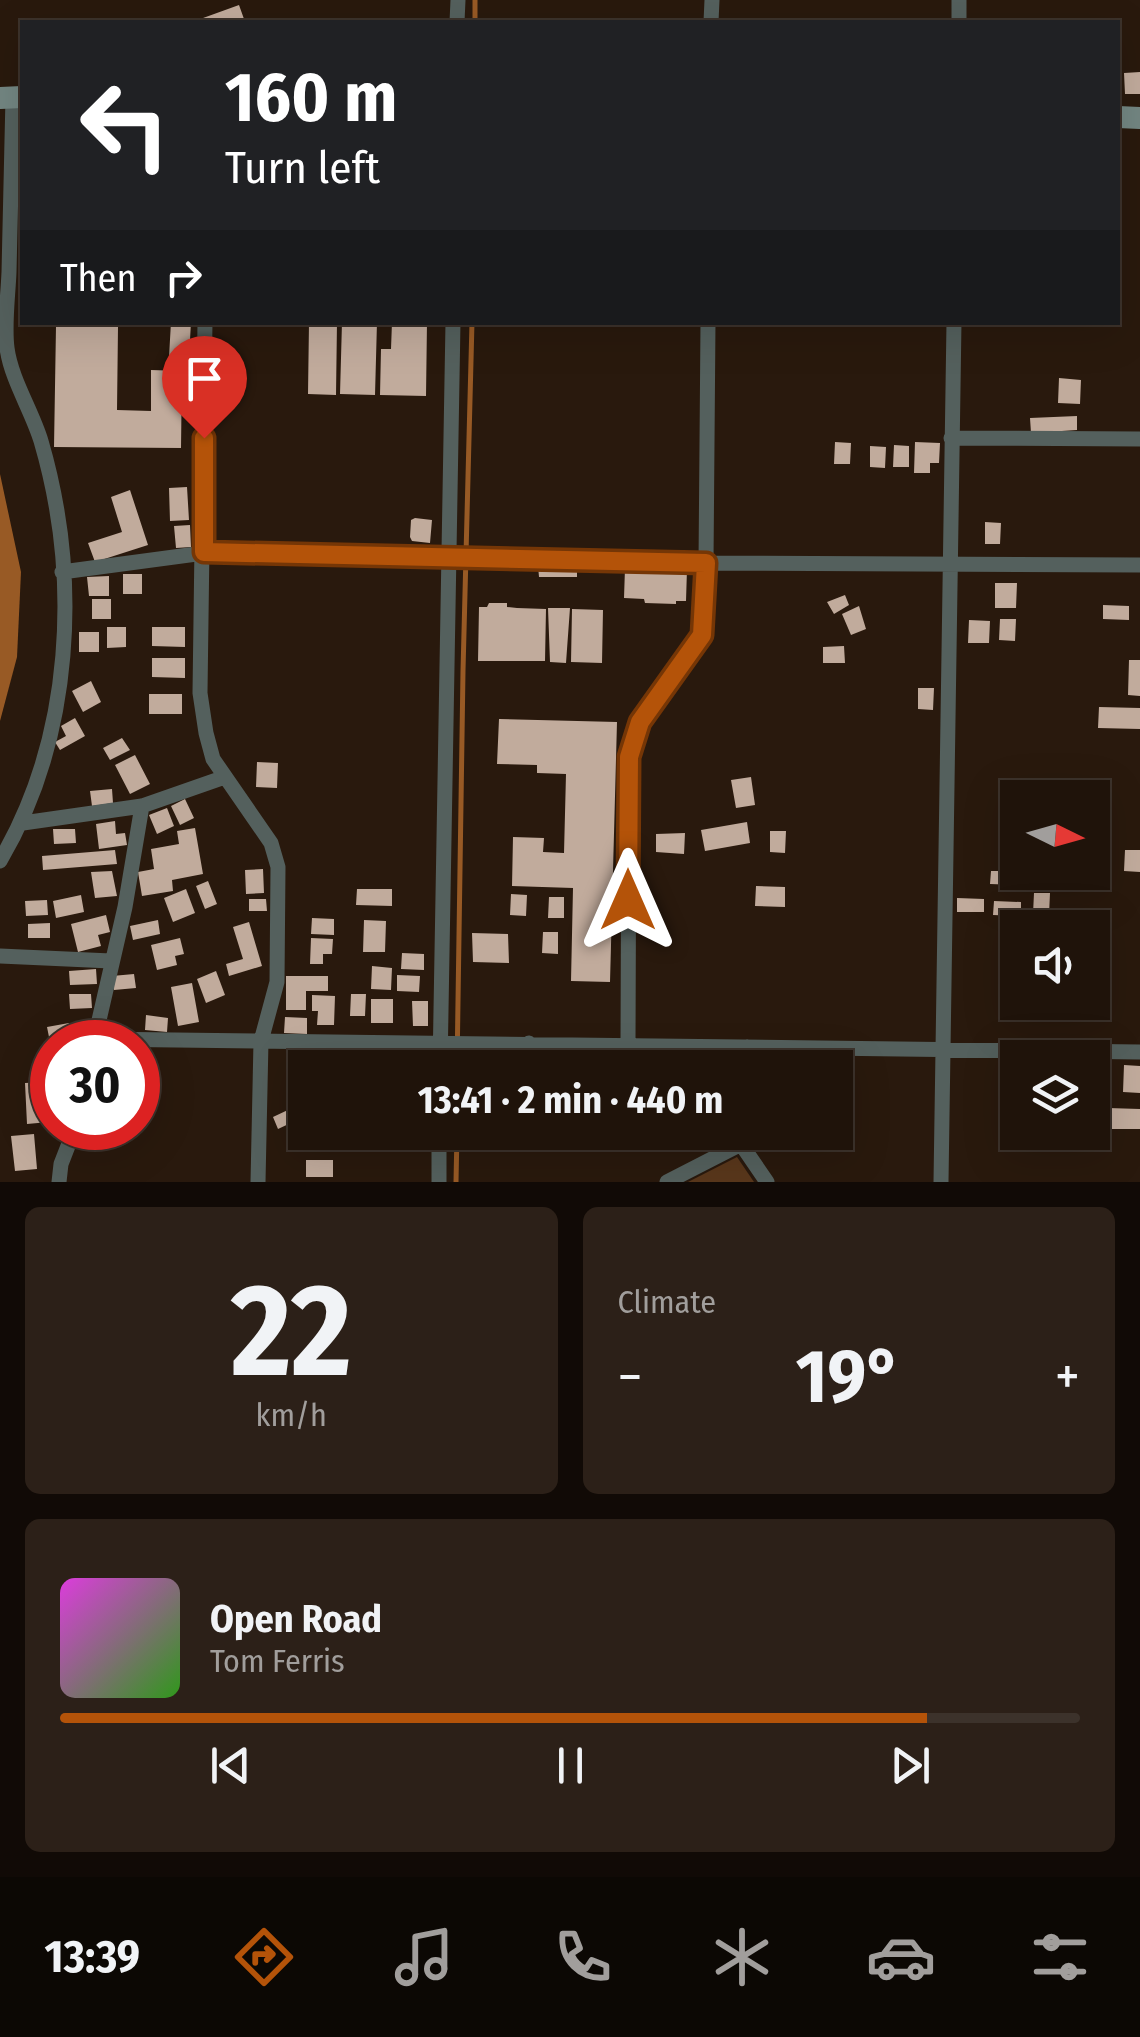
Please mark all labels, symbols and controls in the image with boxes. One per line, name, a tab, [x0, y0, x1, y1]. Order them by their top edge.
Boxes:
text: 160 m	[225, 56, 397, 140]
icon: left	[60, 60, 190, 190]
text: Turn left	[225, 141, 380, 195]
icon: right	[156, 250, 211, 305]
text: Then	[60, 255, 136, 301]
pin	[162, 336, 247, 439]
icon: arrive	[177, 351, 232, 406]
north arrow	[1000, 780, 1110, 890]
map controls	[1000, 780, 1110, 1150]
position arrow	[576, 848, 680, 952]
button: sound	[1000, 910, 1110, 1020]
speed limit sign: 30	[30, 1020, 160, 1150]
button: layers	[1000, 1040, 1110, 1150]
text: 13:41 · 2 min · 440 m	[418, 1077, 723, 1123]
text: 22	[231, 1253, 351, 1409]
text: Climate	[618, 1283, 716, 1321]
text: 19°	[796, 1332, 901, 1422]
text: −	[618, 1344, 642, 1410]
text: +	[1055, 1344, 1080, 1410]
text: km/h	[256, 1396, 327, 1434]
text: Open Road	[210, 1596, 382, 1642]
text: Tom Ferris	[210, 1642, 345, 1680]
icon: previous	[203, 1738, 258, 1793]
icon: pause	[543, 1738, 598, 1793]
icon: next	[883, 1738, 938, 1793]
icon: directions	[229, 1922, 299, 1992]
icon: music	[389, 1922, 459, 1992]
icon: phone	[548, 1922, 618, 1992]
icon: climate	[707, 1922, 777, 1992]
icon: car	[866, 1922, 936, 1992]
icon: filters	[1025, 1922, 1095, 1992]
text: 13:39	[45, 1930, 140, 1984]

